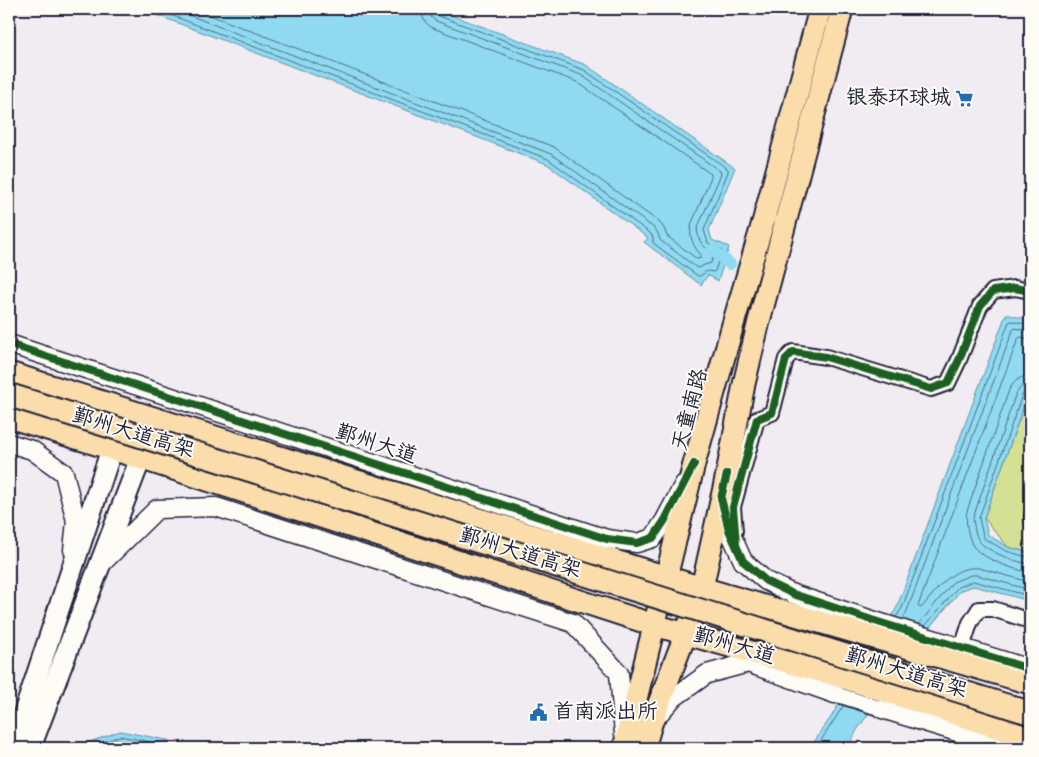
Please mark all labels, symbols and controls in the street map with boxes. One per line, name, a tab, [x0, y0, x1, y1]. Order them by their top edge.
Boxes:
place label: 银泰环球城	[846, 84, 951, 114]
supermarket icon: 银泰环球城	[955, 89, 975, 109]
street label: 天童南路	[666, 366, 716, 454]
street label: 鄞州大道高架	[68, 401, 198, 467]
street label: 鄞州大道	[331, 418, 421, 472]
street label: 鄞州大道高架	[455, 521, 585, 587]
street label: 鄞州大道	[689, 621, 779, 673]
street label: 鄞州大道高架	[841, 641, 971, 707]
place label: 首南派出所	[553, 698, 658, 728]
public building icon: 首南派出所	[529, 703, 549, 723]

